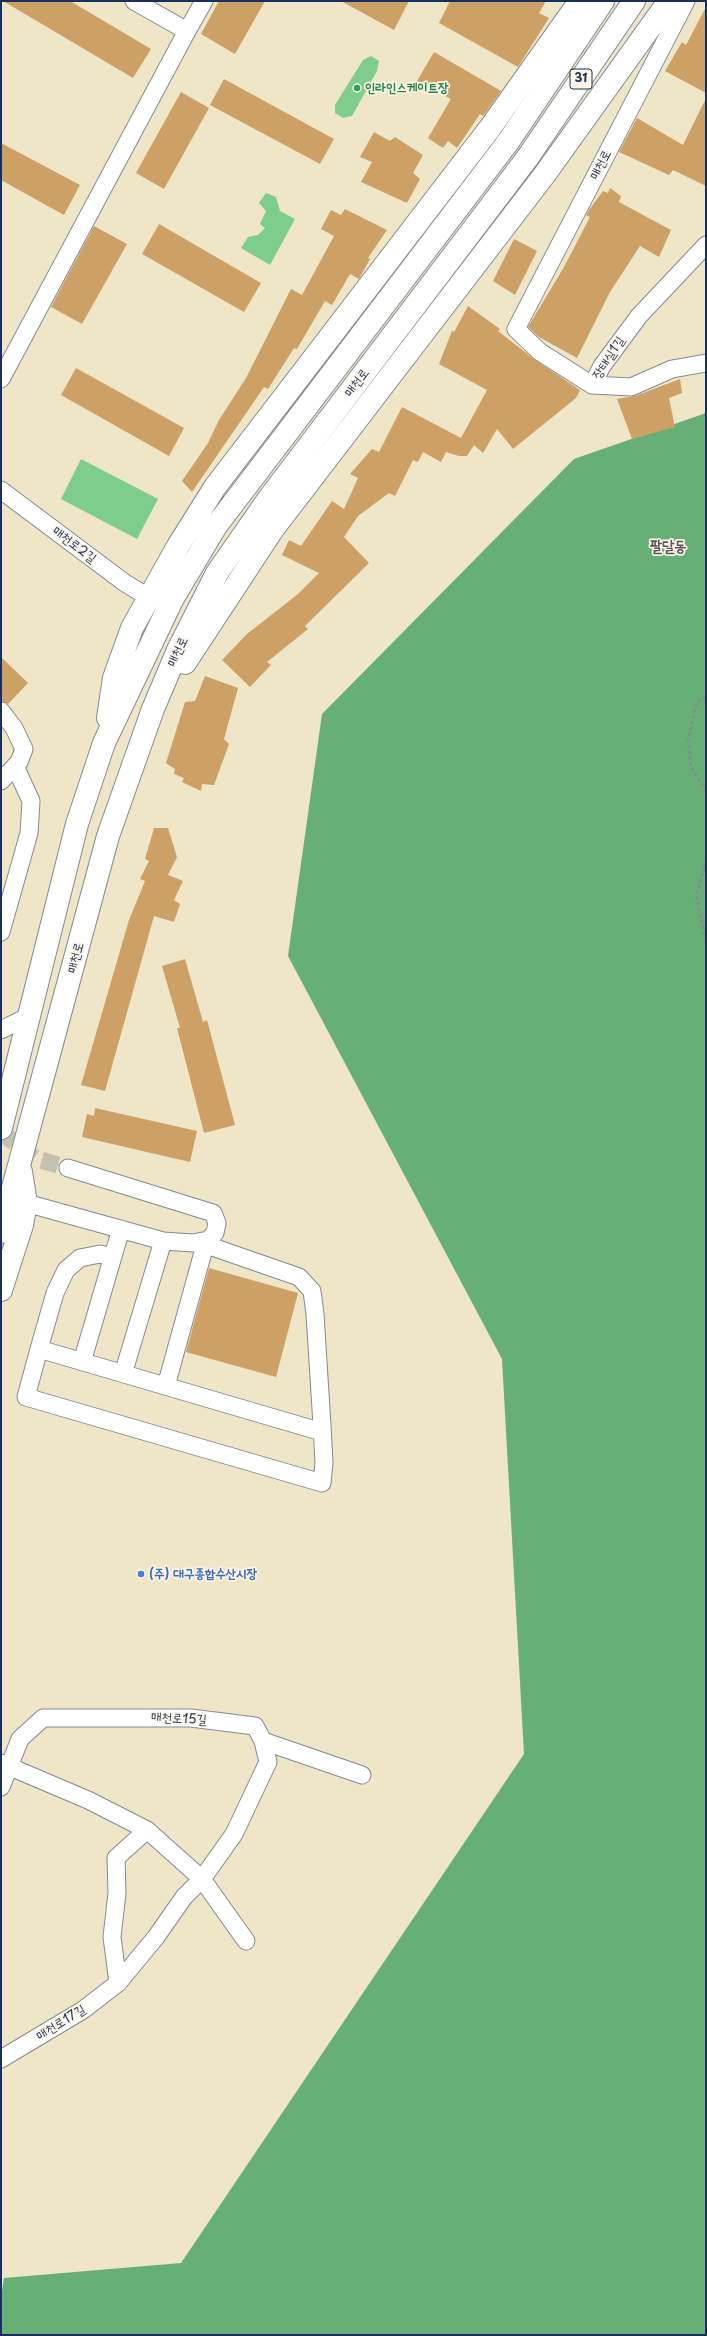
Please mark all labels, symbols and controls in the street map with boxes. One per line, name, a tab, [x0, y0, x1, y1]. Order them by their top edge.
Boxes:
road number: 31	[570, 69, 592, 89]
place label: 인라인스케이트장	[365, 80, 449, 96]
marker: 인라인스케이트장	[352, 83, 362, 93]
street label: 매천로	[587, 147, 615, 183]
street label: 장태실1길	[589, 334, 629, 382]
street label: 매천로	[341, 366, 373, 400]
street label: 매천로2길	[49, 523, 99, 567]
district label: 팔달동	[650, 538, 686, 556]
street label: 매천로	[164, 634, 192, 670]
street label: 매천로	[64, 941, 88, 975]
place label: (주) 대구종합수산시장	[149, 1566, 257, 1582]
marker: (주) 대구종합수산시장	[136, 1569, 146, 1579]
street label: 매천로15길	[151, 1710, 207, 1728]
street label: 매천로17길	[34, 2002, 88, 2044]

